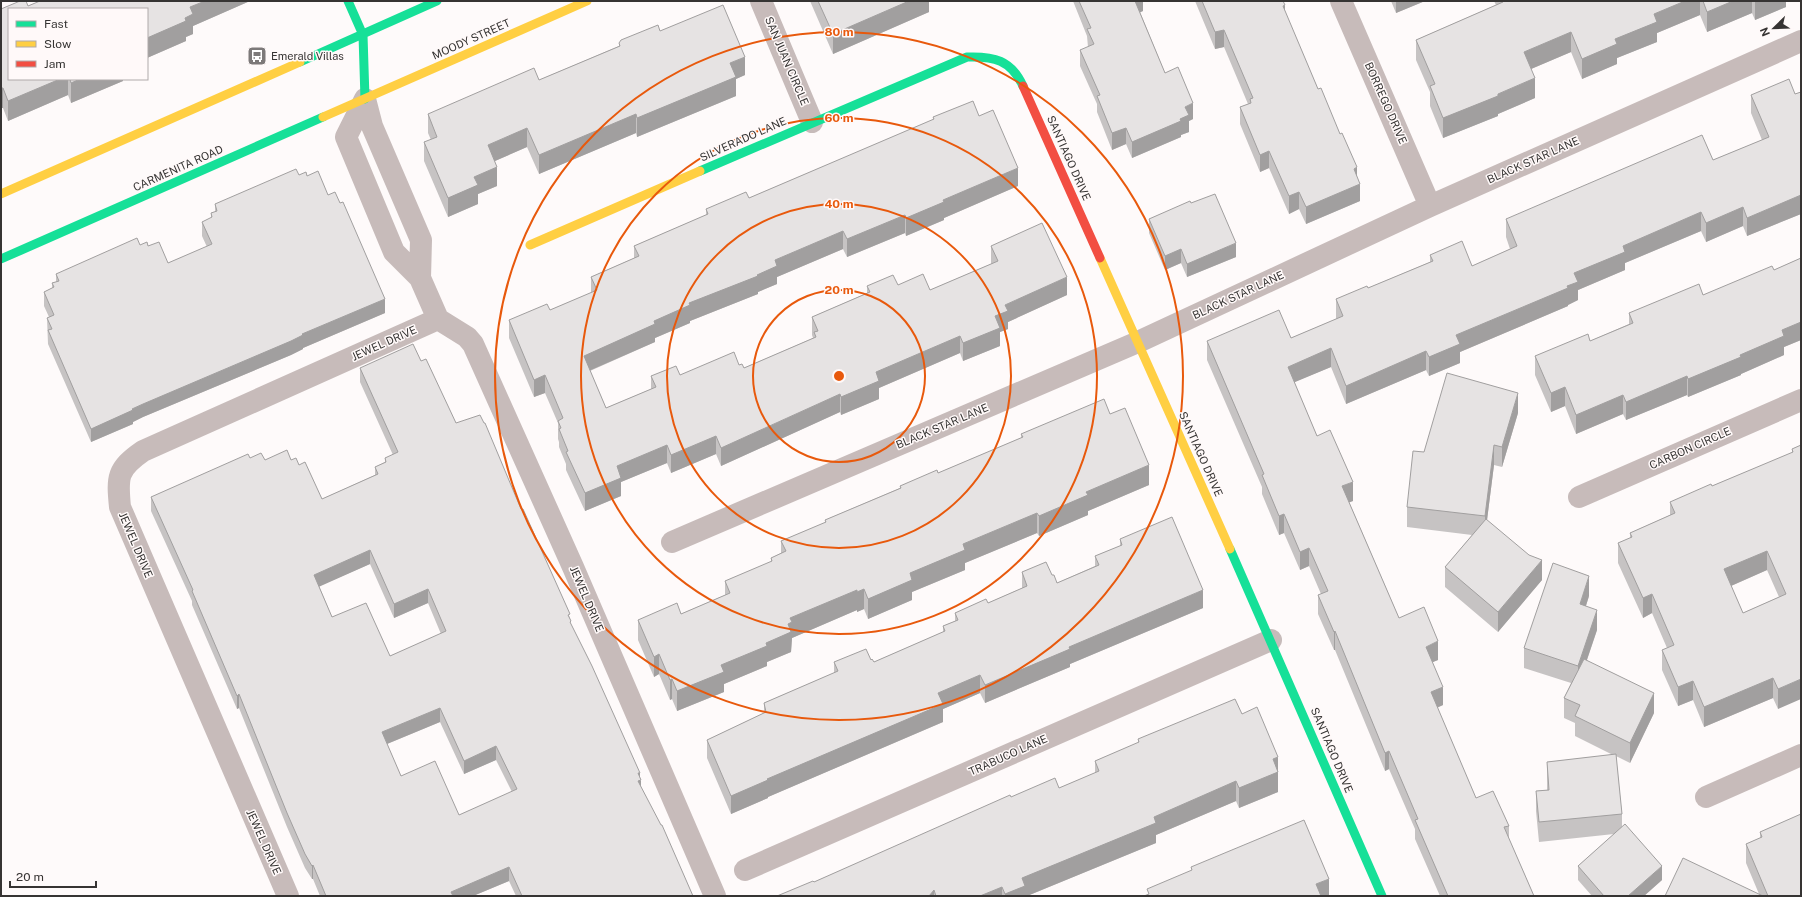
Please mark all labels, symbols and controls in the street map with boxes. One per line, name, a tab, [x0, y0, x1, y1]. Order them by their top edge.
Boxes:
legend	[8, 8, 148, 80]
north arrow	[1754, 8, 1794, 48]
street label: SAN JUAN CIRCLE	[763, 15, 811, 107]
street label: MOODY STREET	[430, 16, 512, 62]
text: Fast	[44, 17, 69, 31]
text: 80 m	[824, 25, 854, 39]
text: N	[1758, 26, 1772, 38]
text: Slow	[44, 37, 72, 51]
bus stop icon: Emerald Villas	[246, 45, 268, 67]
place label: Emerald Villas	[271, 50, 344, 62]
text: Jam	[44, 57, 66, 71]
street label: BORREGO DRIVE	[1363, 60, 1410, 146]
text: 60 m	[824, 111, 854, 125]
street label: SILVERADO LANE	[698, 114, 788, 163]
street label: SANTIAGO DRIVE	[1045, 114, 1093, 202]
street label: BLACK STAR LANE	[1485, 134, 1581, 186]
street label: CARMENITA ROAD	[131, 143, 225, 193]
text: 40 m	[824, 197, 854, 211]
street label: BLACK STAR LANE	[1190, 269, 1286, 321]
text: 20 m	[825, 283, 854, 297]
street label: JEWEL DRIVE	[350, 323, 419, 363]
centre of rings	[832, 369, 846, 383]
street label: BLACK STAR LANE	[894, 401, 990, 451]
street label: SANTIAGO DRIVE	[1177, 410, 1225, 498]
street label: CARBON CIRCLE	[1647, 425, 1733, 471]
street label: JEWEL DRIVE	[117, 510, 155, 580]
street label: JEWEL DRIVE	[568, 564, 606, 634]
street label: SANTIAGO DRIVE	[1309, 706, 1355, 795]
street label: TRABUCO LANE	[967, 732, 1049, 778]
street label: JEWEL DRIVE	[244, 808, 284, 877]
scale bar	[10, 863, 96, 889]
text: 20 m	[16, 870, 44, 884]

